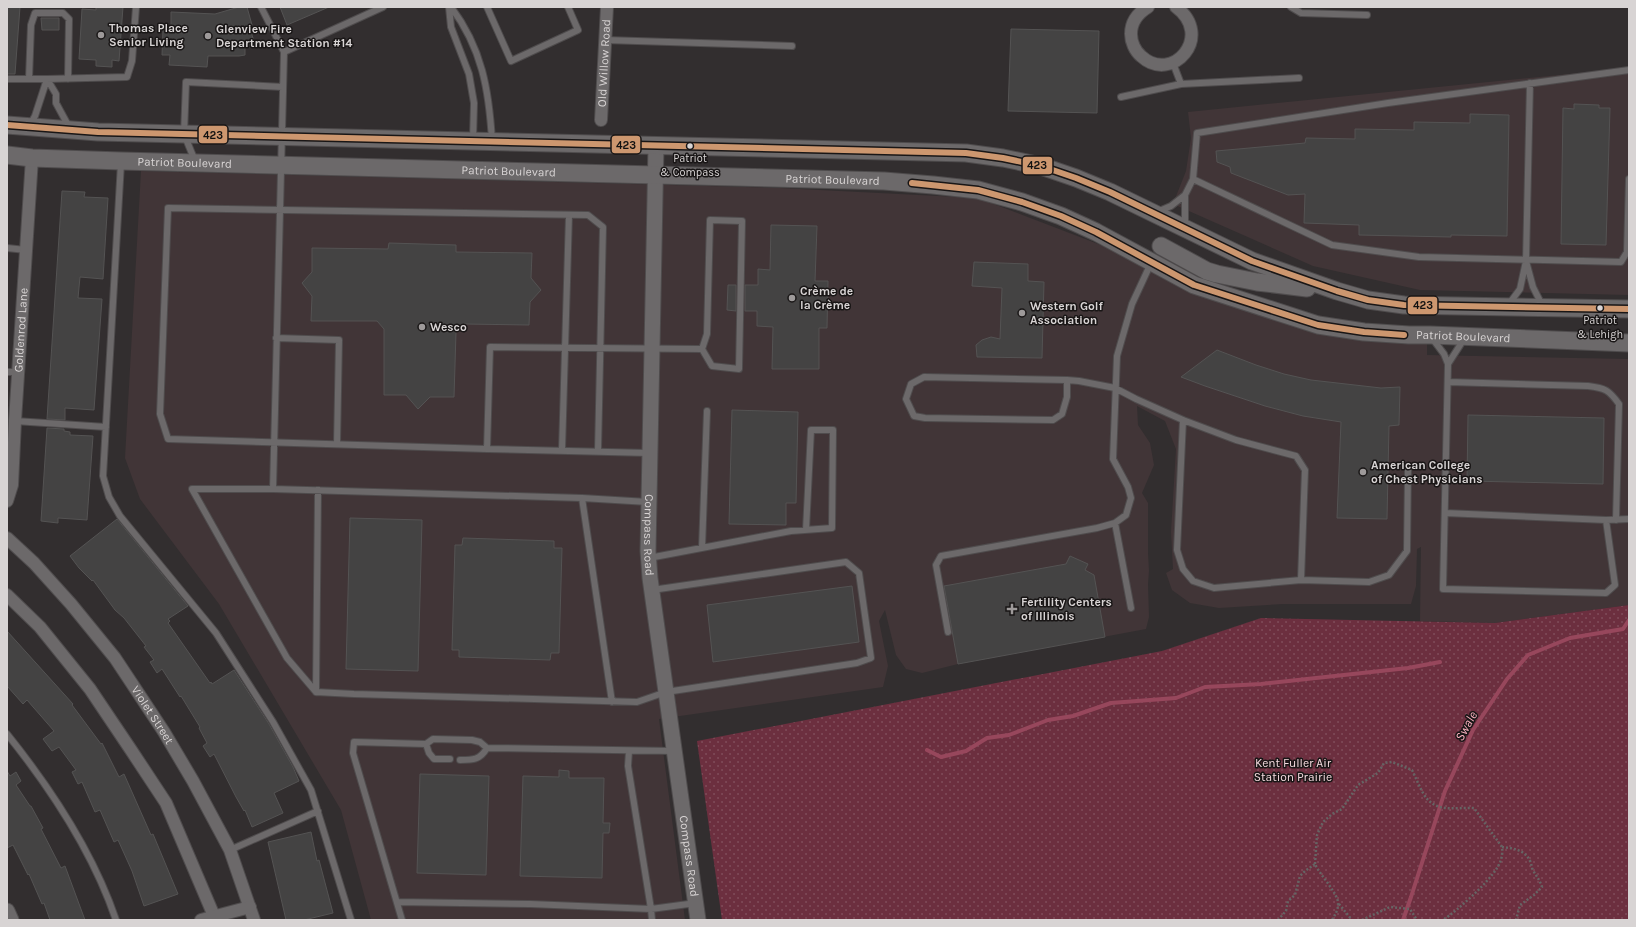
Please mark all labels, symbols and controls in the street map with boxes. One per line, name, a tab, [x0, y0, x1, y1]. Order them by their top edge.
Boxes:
street label: Old Willow Road	[595, 19, 613, 107]
place label: Thomas Place Senior Living	[109, 21, 188, 49]
place label: Glenview Fire Department Station #14	[216, 22, 352, 50]
marker: Thomas Place Senior Living	[96, 30, 106, 40]
marker: Glenview Fire Department Station #14	[203, 31, 213, 41]
line badge: 423	[198, 125, 228, 144]
text: 423	[203, 129, 223, 142]
line badge: 423	[611, 135, 641, 154]
text: 423	[616, 139, 636, 152]
marker: Patriot & Compass	[685, 141, 695, 151]
place label: Patriot & Compass	[660, 152, 720, 179]
street label: Patriot Boulevard	[137, 154, 232, 171]
line badge: 423	[1022, 156, 1053, 175]
text: 423	[1027, 159, 1047, 172]
street label: Patriot Boulevard	[461, 163, 556, 179]
street label: Patriot Boulevard	[785, 171, 880, 188]
place label: Crème de la Crème	[800, 284, 853, 312]
street label: Goldenrod Lane	[11, 287, 31, 373]
marker: Crème de la Crème	[787, 293, 797, 303]
line badge: 423	[1407, 296, 1438, 315]
place label: Western Golf Association	[1030, 299, 1103, 327]
text: 423	[1413, 299, 1433, 312]
marker: Patriot & Lehigh	[1595, 303, 1605, 313]
marker: Western Golf Association	[1017, 308, 1027, 318]
place label: Patriot & Lehigh	[1577, 314, 1623, 341]
place label: Wesco	[430, 320, 467, 334]
marker: Wesco	[417, 322, 427, 332]
street label: Patriot Boulevard	[1416, 328, 1511, 345]
place label: American College of Chest Physicians	[1371, 458, 1483, 486]
marker: American College of Chest Physicians	[1358, 467, 1368, 477]
street label: Compass Road	[641, 494, 657, 576]
place label: Fertility Centers of Illinois	[1021, 595, 1112, 623]
marker: Fertility Centers of Illinois	[1006, 603, 1018, 615]
street label: Violet Street	[128, 683, 177, 747]
water label: Swale	[1452, 709, 1480, 743]
park label: Kent Fuller Air Station Prairie	[1254, 756, 1332, 784]
street label: Compass Road	[676, 815, 702, 898]

